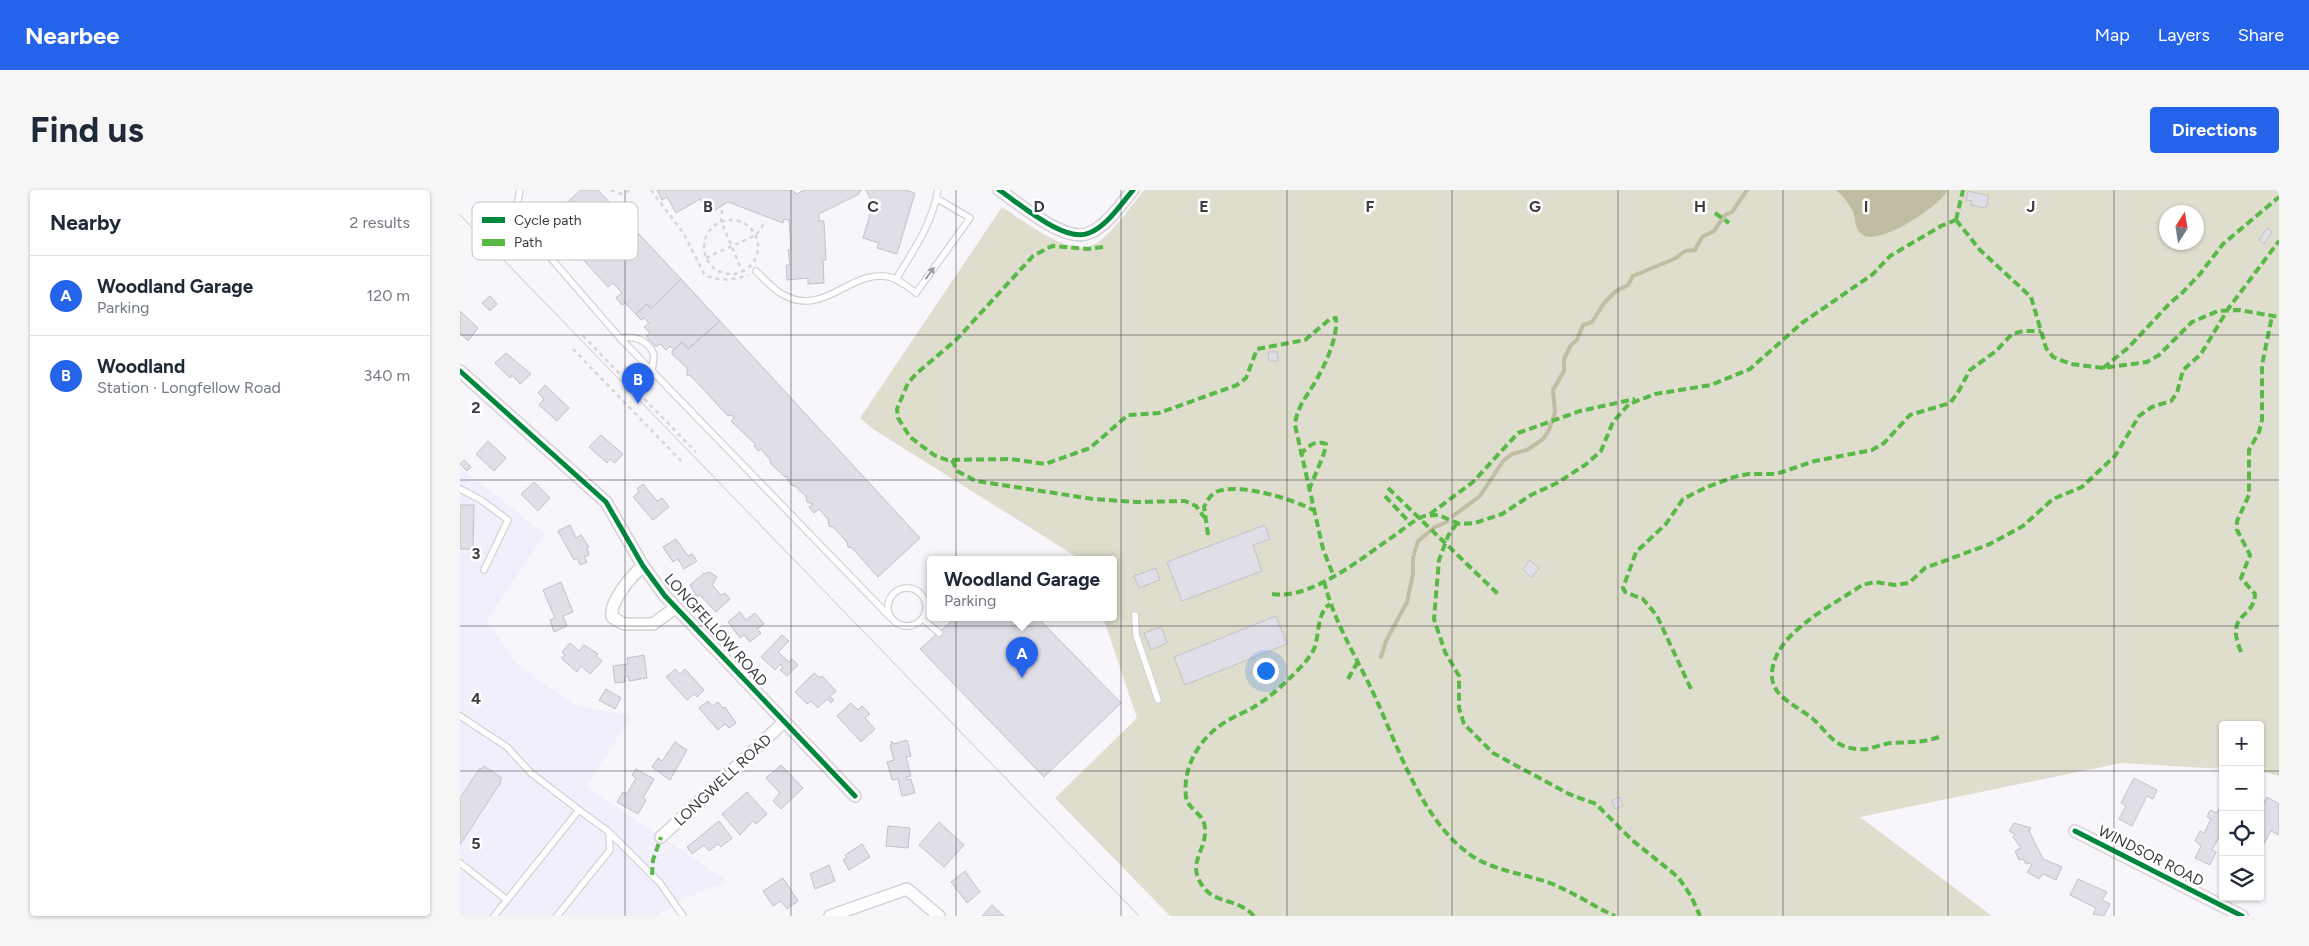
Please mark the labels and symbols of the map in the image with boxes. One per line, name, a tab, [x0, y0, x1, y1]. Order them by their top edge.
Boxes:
text: B	[703, 197, 713, 216]
text: C	[867, 197, 879, 216]
text: D	[1033, 197, 1045, 216]
text: E	[1199, 197, 1209, 216]
text: F	[1366, 197, 1375, 216]
text: G	[1529, 197, 1541, 216]
text: H	[1694, 197, 1706, 216]
text: I	[1864, 197, 1868, 216]
text: J	[2027, 197, 2035, 216]
legend	[472, 202, 638, 260]
north arrow	[2159, 205, 2204, 250]
text: Cycle path	[514, 212, 582, 229]
text: Path	[514, 234, 542, 251]
one-way arrow	[925, 267, 936, 280]
pin: B	[622, 363, 654, 404]
text: 2	[471, 398, 481, 417]
text: 3	[472, 544, 481, 563]
street label: LONGFELLOW ROAD	[661, 570, 771, 690]
pin: A	[1006, 637, 1038, 678]
your location	[1253, 658, 1279, 684]
text: 4	[471, 689, 481, 708]
street label: LONGWELL ROAD	[671, 730, 775, 830]
street label: WINDSOR ROAD	[2095, 822, 2207, 890]
text: 5	[471, 834, 481, 853]

